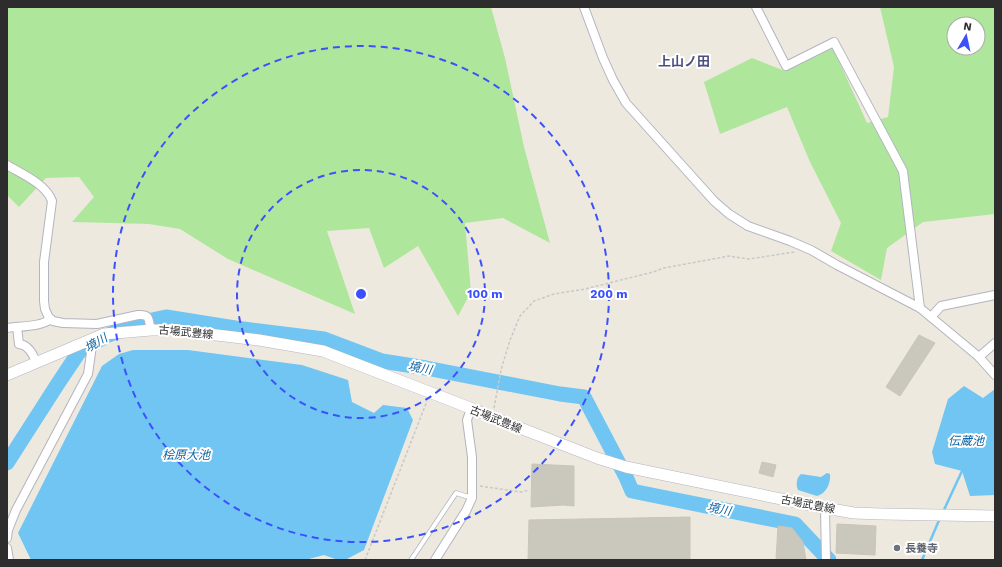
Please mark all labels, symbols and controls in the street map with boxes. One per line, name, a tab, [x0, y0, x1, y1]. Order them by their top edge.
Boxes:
north arrow	[946, 16, 986, 56]
text: N	[962, 20, 973, 34]
district label: 上山ノ田	[658, 54, 710, 69]
centre of rings	[354, 287, 368, 301]
text: 100 m	[467, 287, 503, 301]
text: 200 m	[590, 287, 628, 301]
street label: 古場武豊線	[158, 324, 214, 341]
water label: 境川	[82, 330, 112, 355]
water label: 境川	[407, 359, 435, 377]
street label: 古場武豊線	[468, 403, 524, 436]
water label: 伝蔵池	[948, 434, 985, 448]
water label: 桧原大池	[162, 448, 211, 462]
street label: 古場武豊線	[780, 493, 836, 516]
water label: 境川	[706, 500, 734, 519]
place label: 長養寺	[905, 542, 938, 555]
marker: 長養寺	[892, 543, 902, 553]

